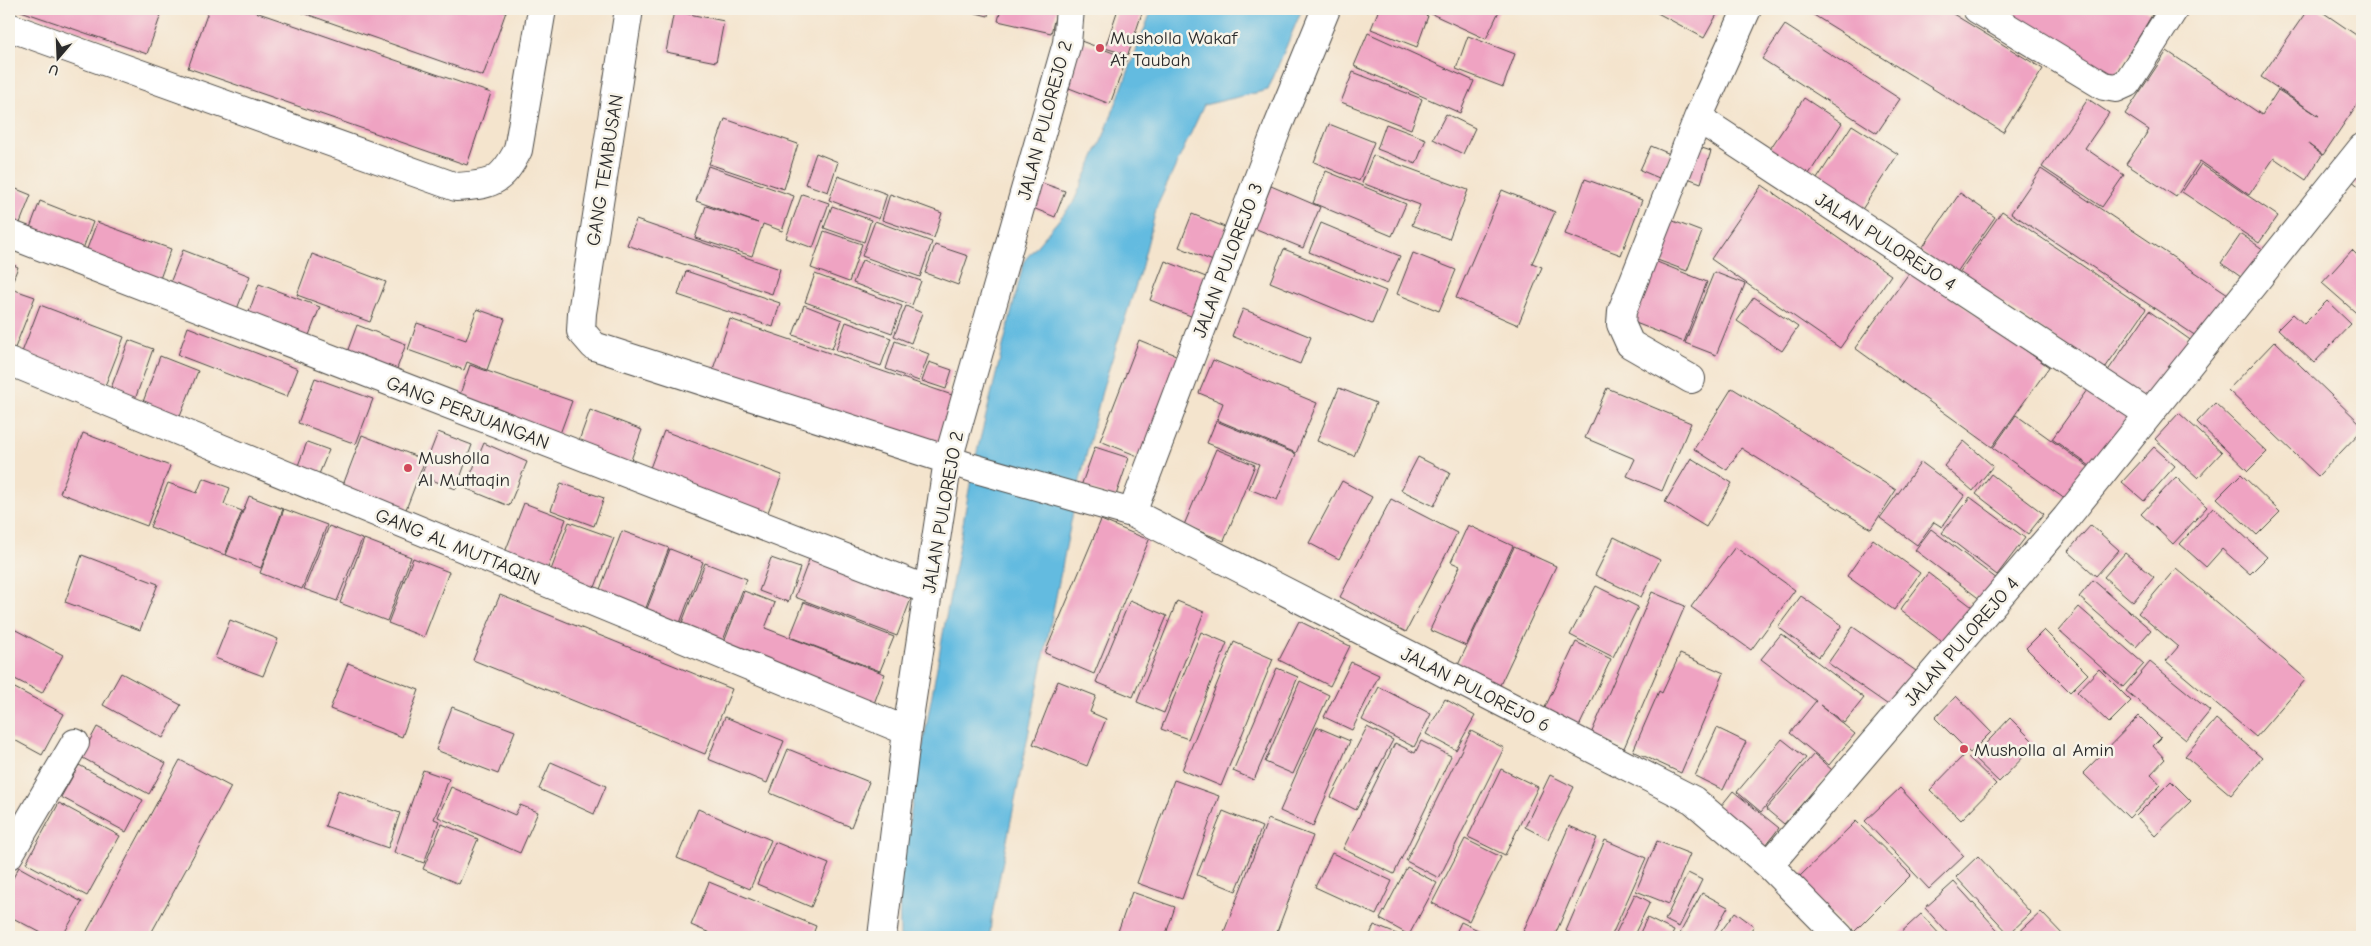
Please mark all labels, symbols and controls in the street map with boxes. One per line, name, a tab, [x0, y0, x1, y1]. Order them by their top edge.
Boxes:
place label: Musholla Wakaf At Taubah	[1110, 27, 1239, 71]
north arrow	[32, 32, 82, 82]
street label: JALAN PULOREJO 2	[1013, 38, 1077, 202]
marker: Musholla Wakaf At Taubah	[1094, 42, 1106, 54]
text: U	[47, 60, 61, 79]
street label: GANG TEMBUSAN	[582, 93, 628, 248]
street label: JALAN PULOREJO 3	[1188, 180, 1268, 341]
street label: JALAN PULOREJO 4	[1811, 188, 1960, 296]
street label: GANG PERJUANGAN	[383, 372, 552, 454]
street label: JALAN PULOREJO 2	[918, 430, 968, 595]
place label: Musholla Al Muttaqin	[418, 447, 510, 491]
marker: Musholla Al Muttaqin	[402, 462, 414, 474]
street label: GANG AL MUTTAQIN	[372, 504, 543, 590]
street label: JALAN PULOREJO 4	[1900, 573, 2024, 710]
street label: JALAN PULOREJO 6	[1397, 643, 1554, 737]
place label: Musholla al Amin	[1974, 739, 2114, 761]
marker: Musholla al Amin	[1958, 743, 1970, 755]

